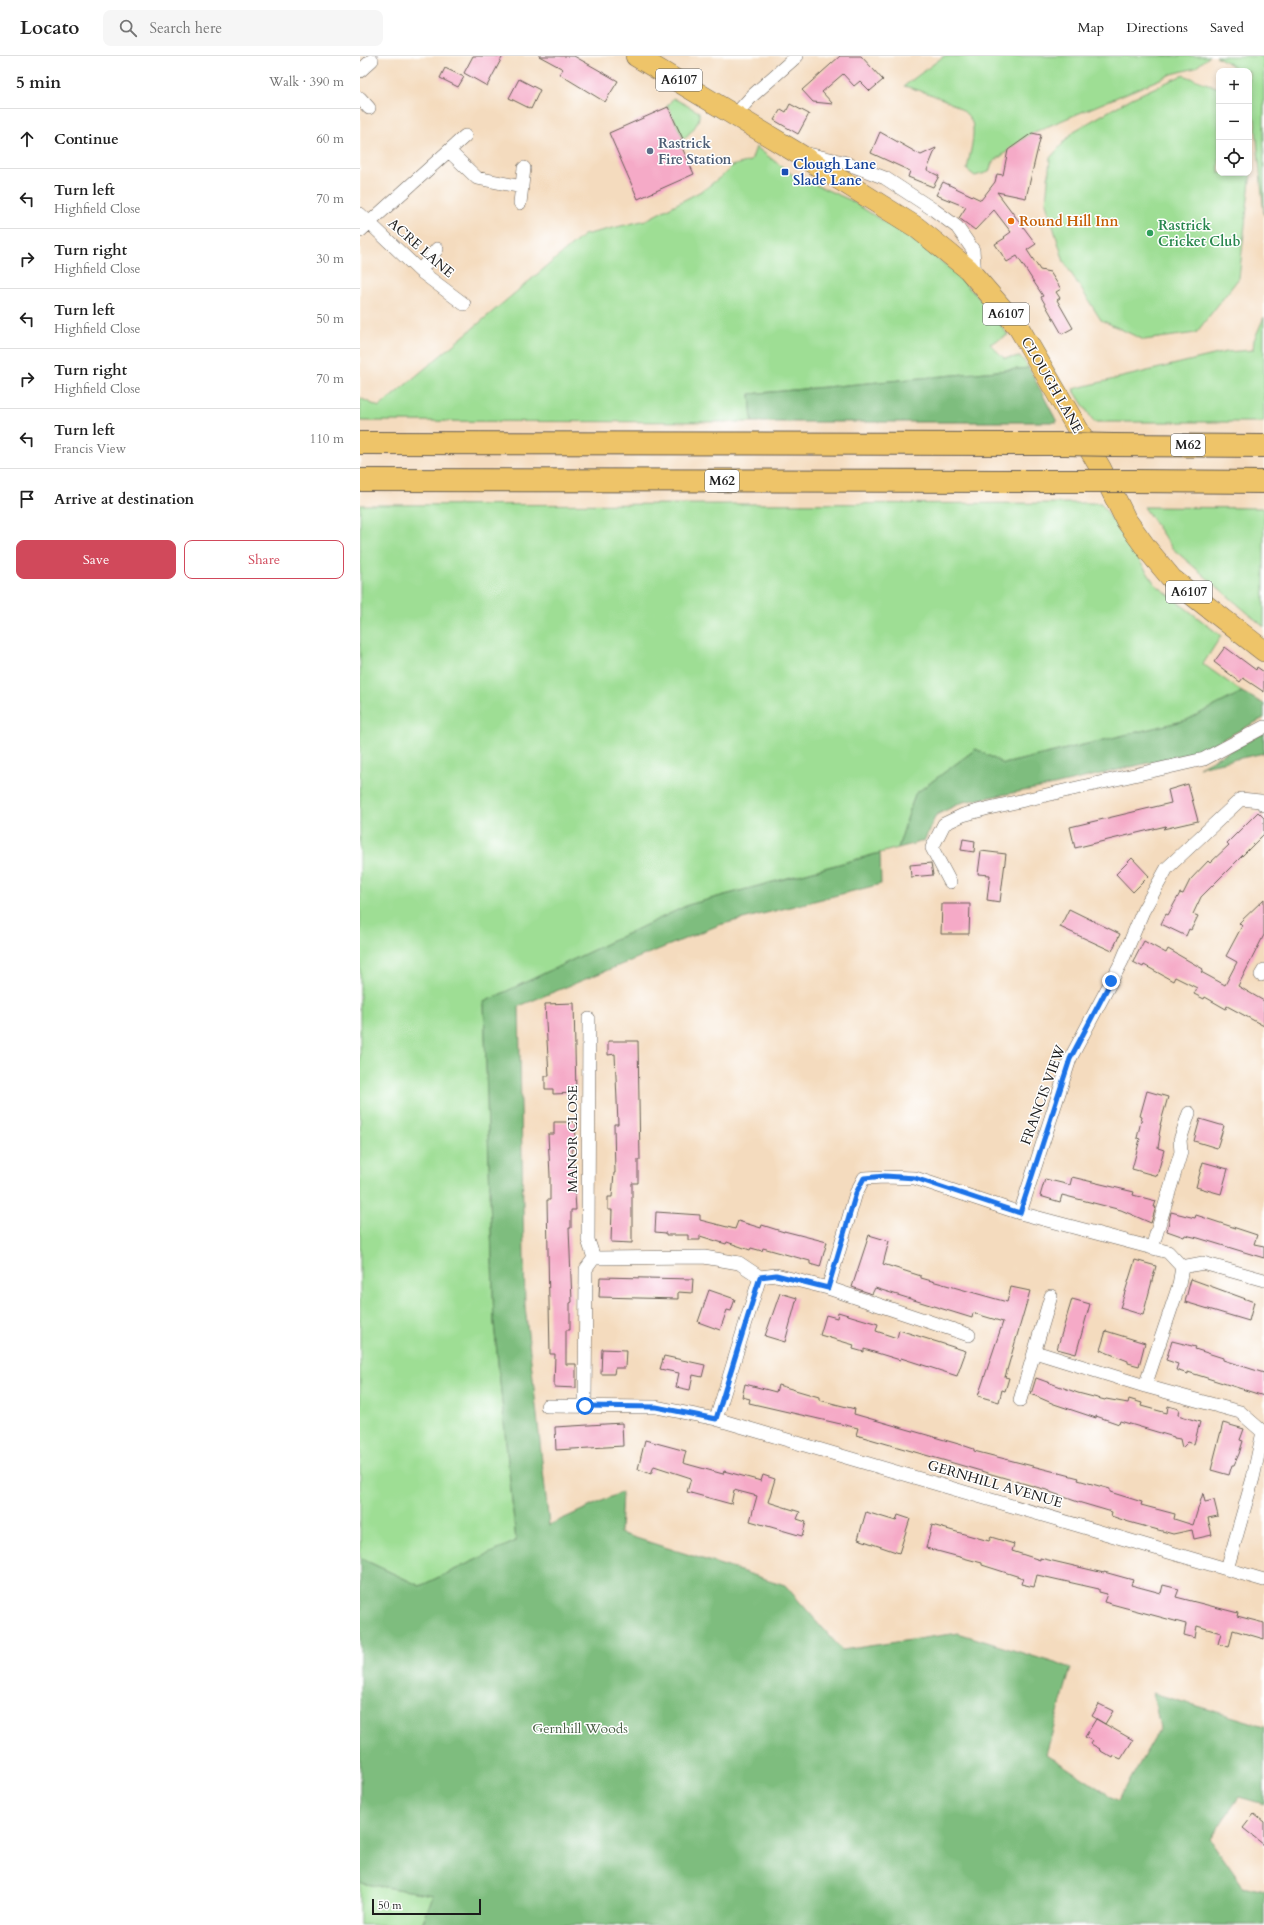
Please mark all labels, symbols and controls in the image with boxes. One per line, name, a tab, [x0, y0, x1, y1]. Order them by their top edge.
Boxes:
search box	[103, 10, 383, 46]
text: Locato	[20, 15, 79, 41]
icon: search	[117, 17, 139, 39]
text: Search here	[149, 18, 222, 38]
text: Map	[1078, 18, 1104, 37]
text: Directions	[1126, 18, 1188, 37]
text: Saved	[1210, 18, 1244, 37]
map controls	[1216, 68, 1252, 176]
button: +	[1216, 68, 1252, 104]
road number: A6107	[656, 69, 702, 91]
text: 5 min	[16, 71, 61, 94]
text: Walk · 390 m	[269, 73, 344, 91]
button: −	[1216, 104, 1252, 140]
icon: ahead	[16, 128, 38, 150]
text: Continue	[54, 129, 119, 149]
text: 60 m	[316, 130, 344, 148]
place label: Rastrick Fire Station	[658, 134, 732, 169]
button: locate	[1216, 140, 1252, 176]
marker: Rastrick Fire Station	[645, 146, 655, 156]
place label: Clough Lane Slade Lane	[793, 155, 876, 190]
marker: Clough Lane Slade Lane	[780, 167, 790, 177]
text: Turn left	[54, 180, 115, 200]
icon: left	[16, 188, 38, 210]
text: 70 m	[316, 190, 344, 208]
text: Highfield Close	[54, 200, 140, 218]
place label: Round Hill Inn	[1019, 212, 1119, 231]
street label: ACRE LANE	[384, 214, 458, 282]
marker: Round Hill Inn	[1006, 216, 1016, 226]
place label: Rastrick Cricket Club	[1158, 216, 1241, 251]
marker: Rastrick Cricket Club	[1145, 228, 1155, 238]
text: Turn right	[54, 240, 127, 260]
icon: right	[16, 248, 38, 270]
text: 30 m	[316, 250, 344, 268]
text: Highfield Close	[54, 260, 140, 278]
text: Turn left	[54, 300, 115, 320]
road number: A6107	[983, 303, 1029, 325]
icon: left	[16, 308, 38, 330]
text: 50 m	[316, 310, 344, 328]
text: Highfield Close	[54, 320, 140, 338]
street label: CLOUGH LANE	[1017, 333, 1087, 437]
text: Turn right	[54, 360, 127, 380]
icon: right	[16, 368, 38, 390]
text: 70 m	[316, 370, 344, 388]
text: Highfield Close	[54, 380, 140, 398]
text: Turn left	[54, 420, 115, 440]
icon: left	[16, 428, 38, 450]
text: 110 m	[310, 430, 344, 448]
road number: M62	[1171, 434, 1205, 456]
text: Francis View	[54, 440, 126, 458]
road number: M62	[705, 470, 739, 492]
icon: arrive	[16, 488, 38, 510]
text: Arrive at destination	[54, 489, 194, 509]
button: Save	[16, 540, 176, 579]
button: Share	[184, 540, 344, 579]
road number: A6107	[1166, 581, 1212, 603]
route end	[1102, 972, 1120, 990]
street label: FRANCIS VIEW	[1016, 1042, 1070, 1148]
street label: MANOR CLOSE	[563, 1085, 582, 1193]
route start	[576, 1397, 594, 1415]
street label: GERNHILL AVENUE	[925, 1456, 1065, 1512]
park label: Gernhill Woods	[532, 1719, 628, 1738]
scale bar	[372, 1897, 481, 1916]
text: 50 m	[378, 1898, 402, 1913]

